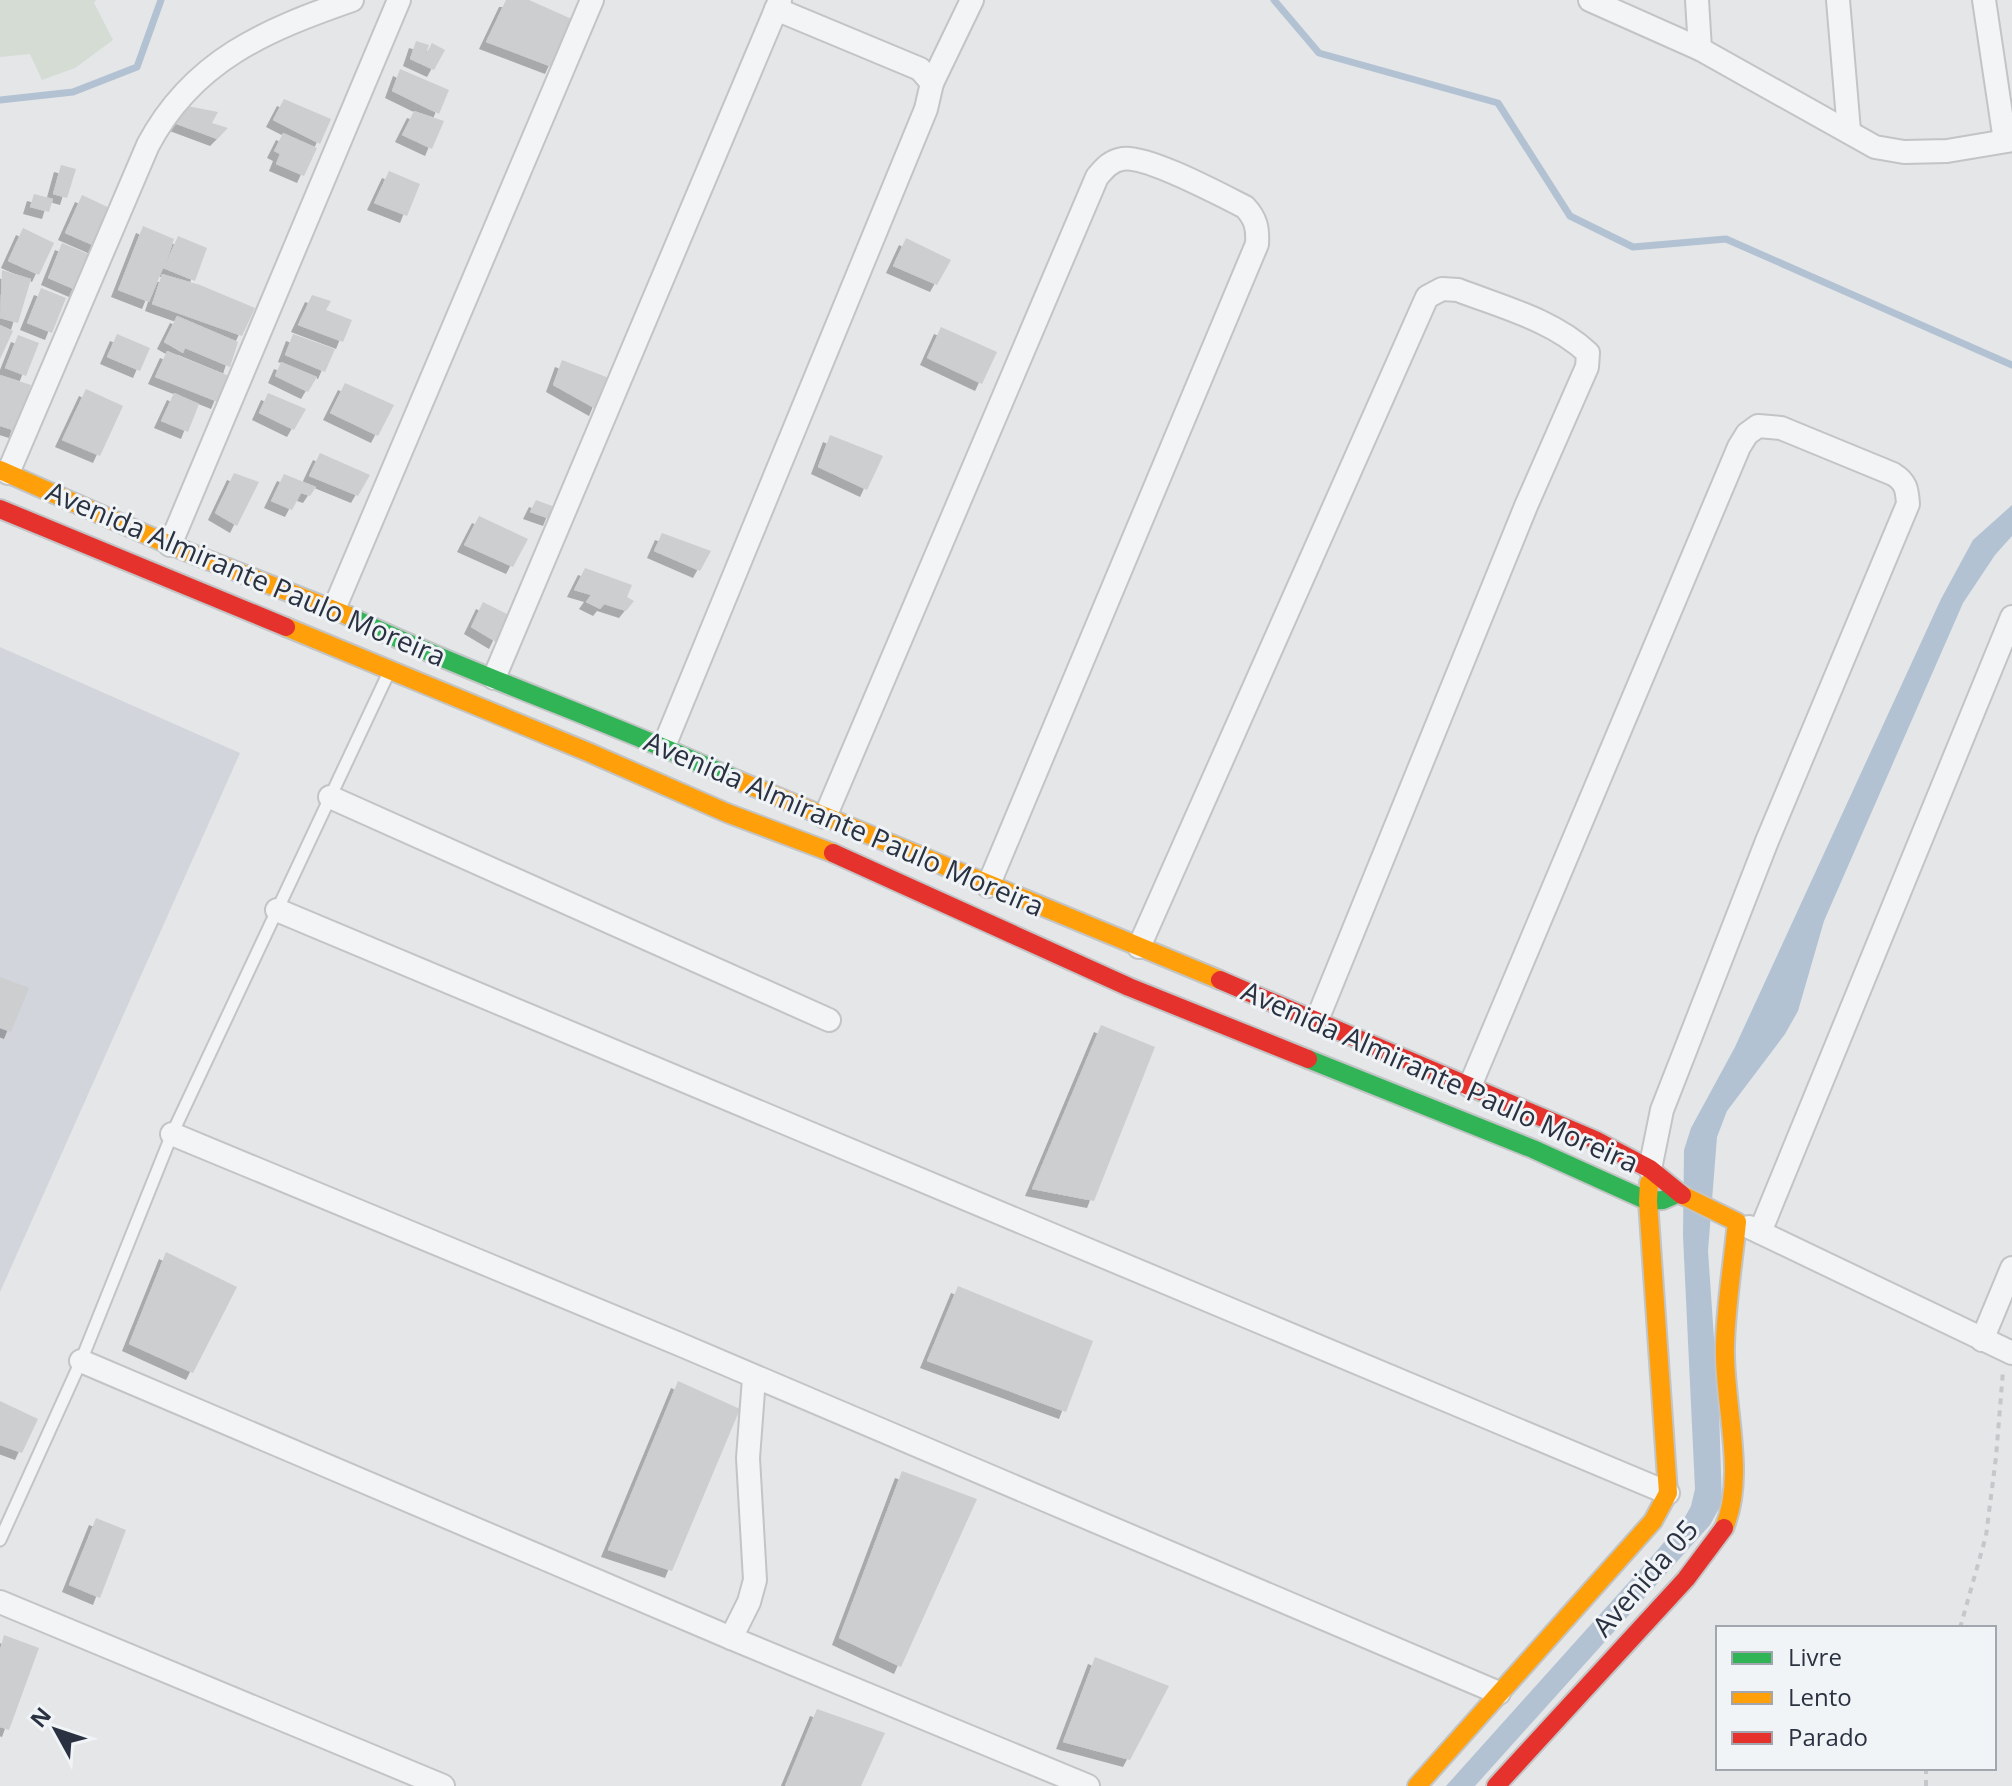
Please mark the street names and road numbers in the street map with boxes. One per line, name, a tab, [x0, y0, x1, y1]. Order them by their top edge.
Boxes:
street label: Avenida Almirante Paulo Moreira	[41, 471, 452, 675]
street label: Avenida Almirante Paulo Moreira	[639, 721, 1050, 925]
street label: Avenida Almirante Paulo Moreira	[1236, 971, 1645, 1181]
street label: Avenida 05	[1583, 1511, 1706, 1644]

